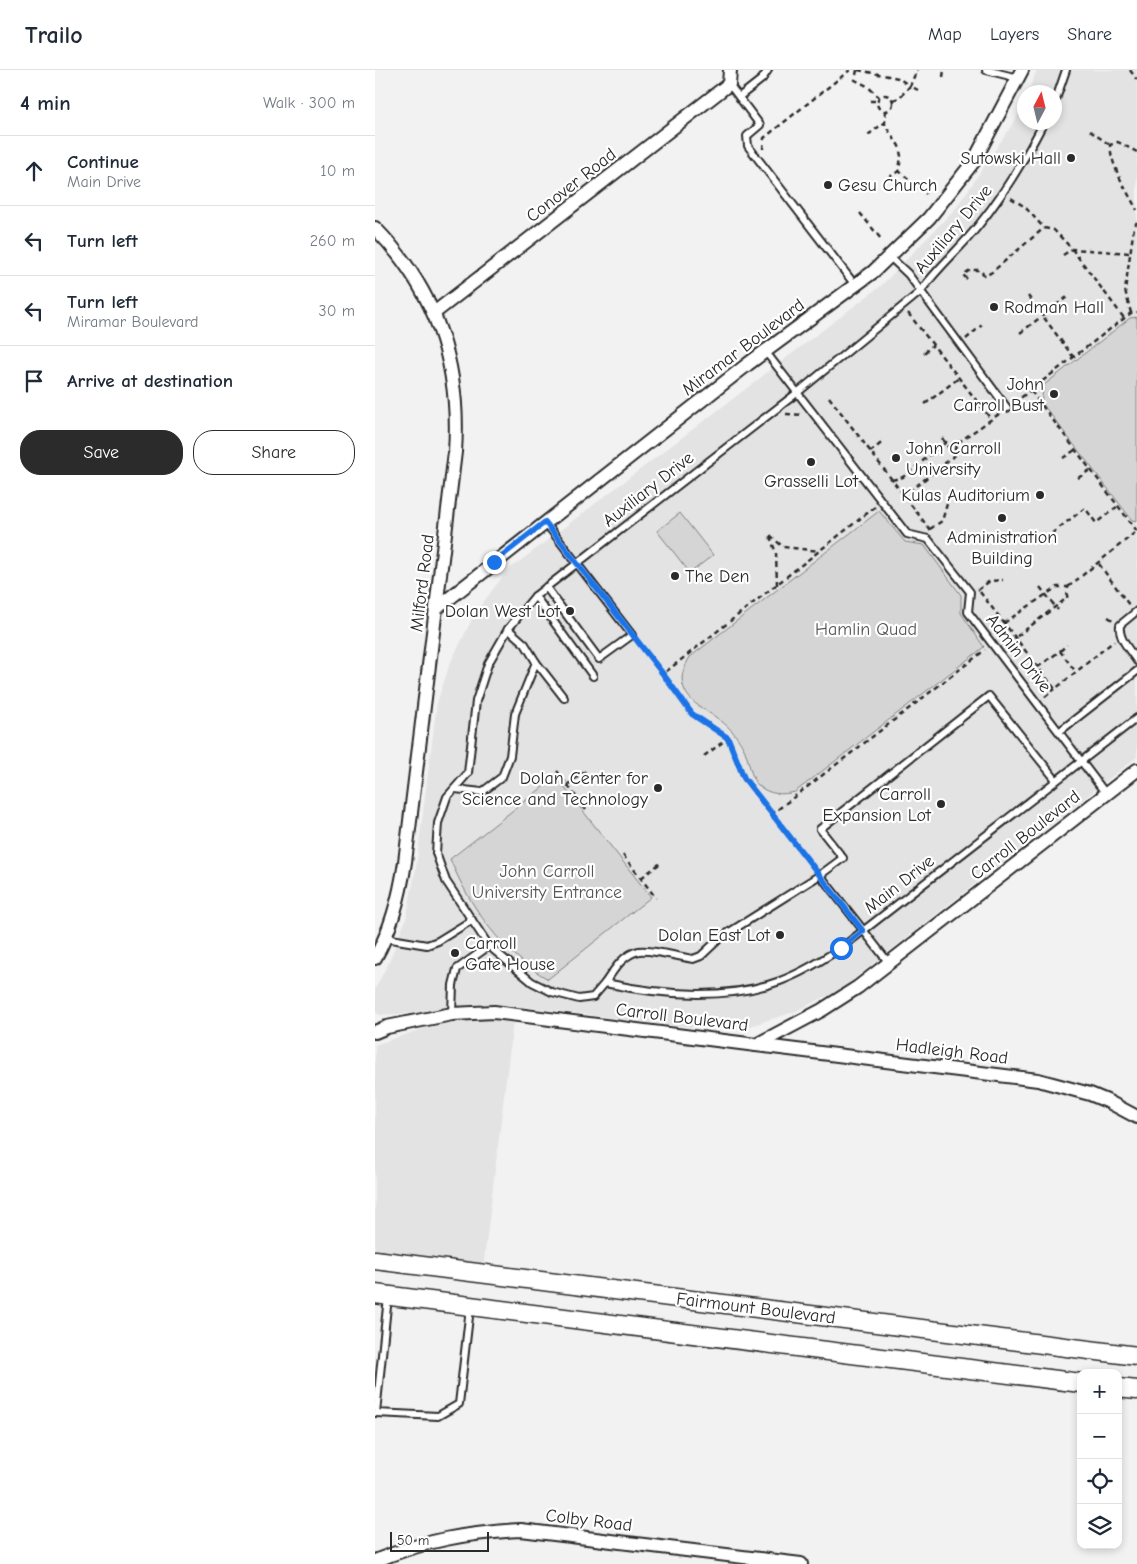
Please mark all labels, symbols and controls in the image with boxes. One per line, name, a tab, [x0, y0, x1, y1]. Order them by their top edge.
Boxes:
text: Trailo	[25, 21, 83, 49]
text: Map	[928, 24, 962, 45]
text: Layers	[990, 24, 1039, 45]
text: Share	[1067, 24, 1112, 45]
north arrow	[1017, 85, 1062, 130]
text: 4 min	[20, 91, 71, 115]
text: Walk · 300 m	[263, 94, 355, 112]
street label: Conover Road	[522, 144, 620, 227]
place label: Sutowski Hall	[961, 148, 1061, 169]
text: Continue	[67, 151, 139, 173]
marker: Sutowski Hall	[1065, 152, 1077, 164]
icon: ahead	[20, 157, 48, 185]
text: 10 m	[320, 162, 355, 180]
text: Main Drive	[67, 173, 141, 191]
place label: Gesu Church	[838, 175, 937, 196]
marker: Gesu Church	[822, 179, 834, 191]
street label: Auxiliary Drive	[910, 181, 997, 278]
icon: left	[20, 227, 48, 255]
text: Turn left	[67, 230, 138, 252]
text: 260 m	[310, 232, 355, 250]
text: Turn left	[67, 291, 138, 313]
street label: Miramar Boulevard	[678, 294, 809, 400]
icon: left	[20, 297, 48, 325]
place label: Rodman Hall	[1004, 297, 1104, 318]
marker: Rodman Hall	[988, 301, 1000, 313]
text: 30 m	[319, 302, 355, 320]
text: Miramar Boulevard	[67, 313, 199, 331]
icon: arrive	[20, 367, 48, 395]
text: Arrive at destination	[67, 370, 233, 392]
place label: John Carroll Bust	[953, 374, 1045, 416]
marker: John Carroll Bust	[1048, 388, 1060, 400]
button: Save	[20, 430, 183, 475]
button: Share	[193, 430, 355, 475]
place label: John Carroll University	[906, 438, 1001, 480]
street label: Auxiliary Drive	[599, 447, 698, 531]
marker: John Carroll University	[890, 452, 902, 464]
marker: Grasselli Lot	[805, 456, 817, 468]
place label: Grasselli Lot	[764, 471, 859, 492]
place label: Kulas Auditorium	[901, 485, 1030, 506]
marker: Kulas Auditorium	[1034, 489, 1046, 501]
marker: Administration Building	[996, 512, 1008, 524]
place label: Administration Building	[947, 527, 1057, 569]
street label: Milford Road	[406, 533, 439, 633]
route end	[483, 551, 506, 574]
place label: The Den	[685, 566, 749, 587]
marker: The Den	[669, 570, 681, 582]
place label: Dolan West Lot	[445, 601, 561, 622]
marker: Dolan West Lot	[564, 605, 576, 617]
street label: Admin Drive	[981, 610, 1056, 697]
park label: Hamlin Quad	[815, 619, 917, 640]
place label: Dolan Center for Science and Technology	[462, 768, 649, 810]
marker: Dolan Center for Science and Technology	[652, 782, 664, 794]
place label: Carroll Expansion Lot	[823, 784, 932, 826]
street label: Carroll Boulevard	[966, 786, 1084, 885]
marker: Carroll Expansion Lot	[935, 798, 947, 810]
street label: Main Drive	[860, 851, 939, 918]
park label: John Carroll University Entrance	[472, 861, 622, 903]
place label: Dolan East Lot	[658, 925, 771, 946]
marker: Dolan East Lot	[774, 929, 786, 941]
place label: Carroll Gate House	[465, 933, 555, 975]
route start	[830, 937, 853, 960]
marker: Carroll Gate House	[449, 947, 461, 959]
street label: Carroll Boulevard	[615, 999, 749, 1036]
street label: Hadleigh Road	[895, 1034, 1009, 1069]
street label: Fairmount Boulevard	[675, 1288, 837, 1329]
map controls	[1077, 1369, 1122, 1549]
button: +	[1077, 1369, 1122, 1414]
button: −	[1077, 1414, 1122, 1459]
button: locate	[1077, 1459, 1122, 1504]
button: layers	[1077, 1504, 1122, 1549]
street label: Colby Road	[544, 1505, 633, 1536]
scale bar	[390, 1529, 489, 1552]
text: 50 m	[397, 1532, 429, 1549]

